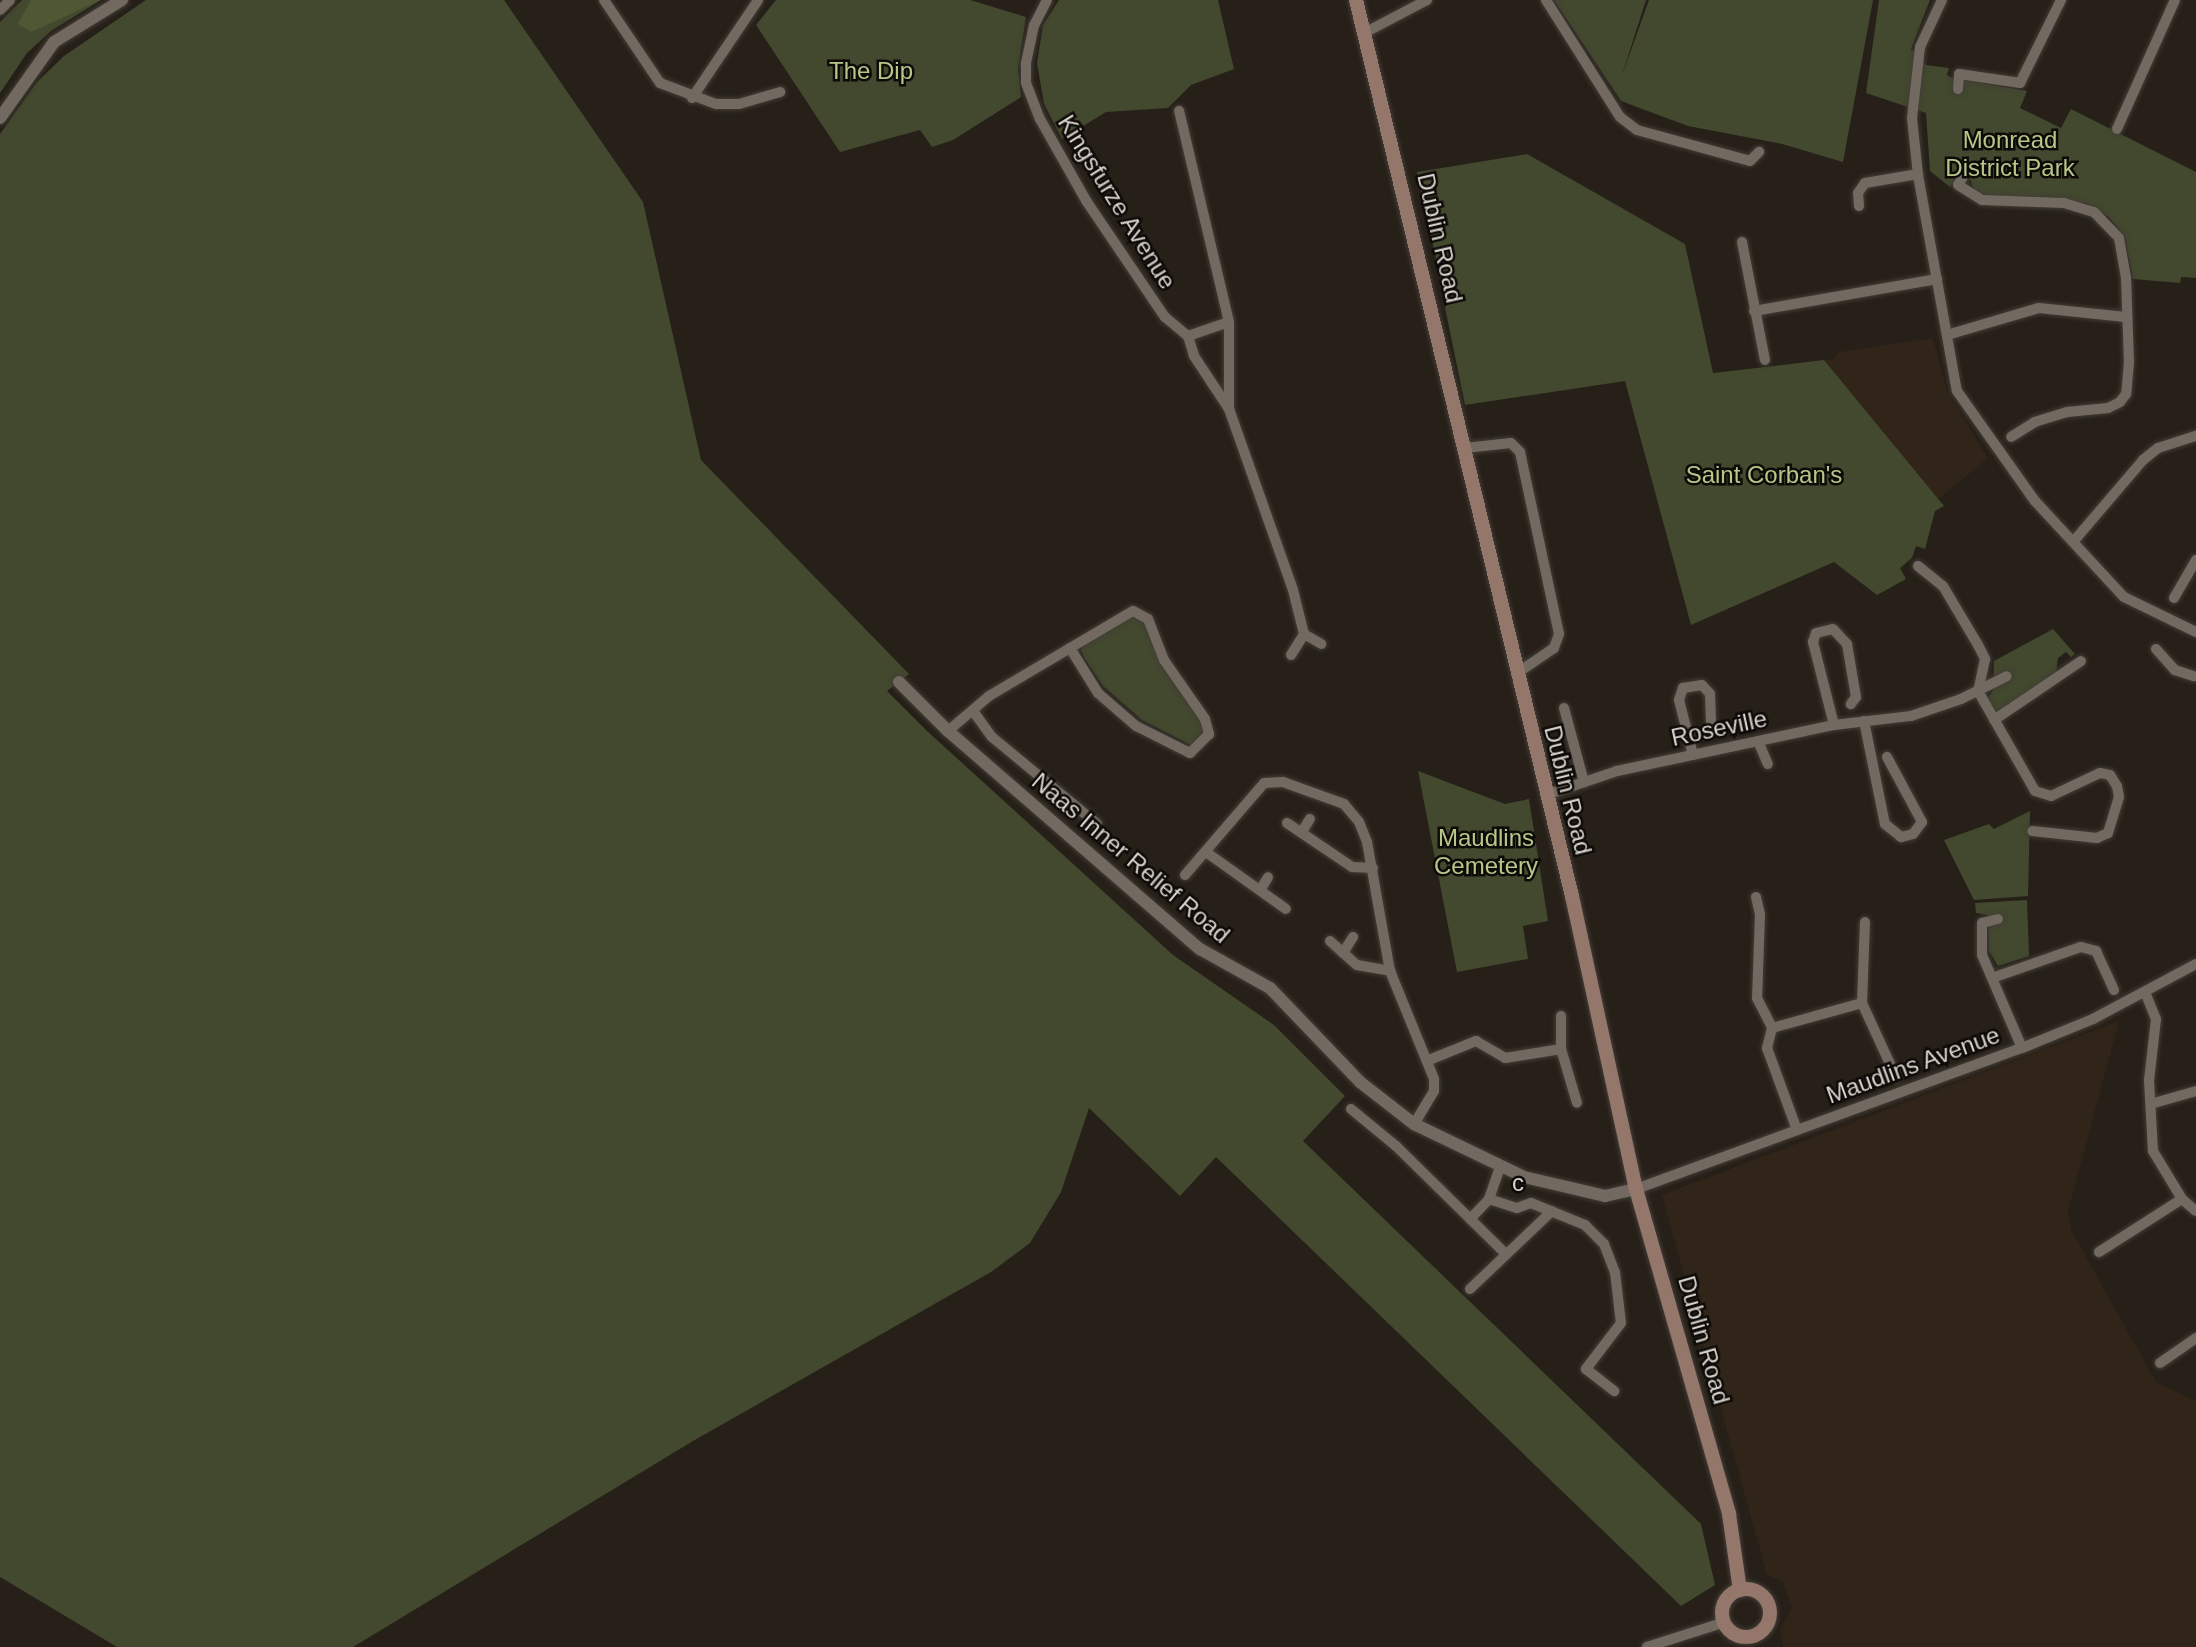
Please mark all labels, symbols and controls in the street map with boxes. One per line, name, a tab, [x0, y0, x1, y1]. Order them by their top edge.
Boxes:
park label: The Dip	[829, 57, 913, 85]
street label: Kingsfurze Avenue	[1052, 109, 1182, 295]
park label: Monread District Park	[1945, 126, 2075, 182]
street label: Dublin Road	[1411, 170, 1469, 306]
park label: Saint Corban's	[1686, 461, 1842, 489]
street label: Roseville	[1668, 704, 1770, 752]
street label: Dublin Road	[1538, 722, 1598, 858]
street label: Naas Inner Relief Road	[1026, 767, 1236, 949]
park label: Maudlins Cemetery	[1434, 824, 1538, 880]
street label: Maudlins Avenue	[1822, 1020, 2004, 1110]
street label: c	[1512, 1169, 1524, 1197]
street label: Dublin Road	[1672, 1273, 1736, 1407]

